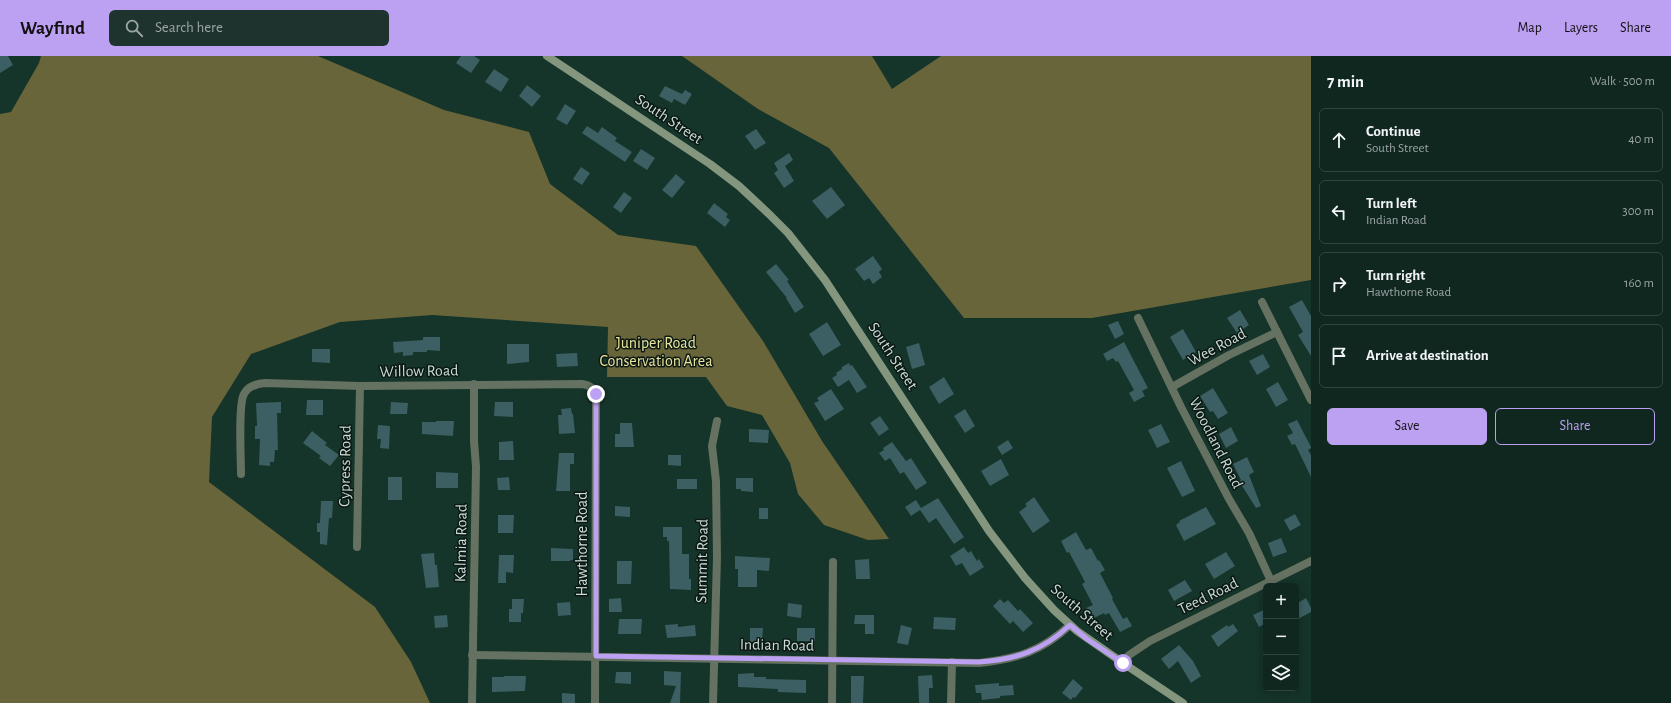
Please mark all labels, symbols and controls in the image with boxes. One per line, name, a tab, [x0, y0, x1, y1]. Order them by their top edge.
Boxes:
search box	[109, 10, 389, 46]
icon: search	[123, 17, 145, 39]
text: Wayfind	[20, 19, 85, 38]
text: Search here	[155, 20, 223, 35]
text: Map	[1517, 21, 1542, 35]
text: Layers	[1564, 21, 1598, 35]
text: Share	[1620, 21, 1651, 35]
text: 7 min	[1327, 73, 1364, 90]
text: Walk · 500 m	[1590, 75, 1655, 88]
street label: South Street	[633, 91, 705, 147]
text: Continue	[1366, 124, 1421, 139]
icon: ahead	[1328, 129, 1350, 151]
text: 40 m	[1628, 133, 1654, 146]
text: South Street	[1366, 142, 1429, 155]
text: Turn left	[1366, 196, 1417, 211]
icon: left	[1328, 201, 1350, 223]
text: 300 m	[1622, 205, 1654, 218]
text: Indian Road	[1366, 214, 1427, 227]
text: Turn right	[1366, 268, 1425, 283]
icon: right	[1328, 273, 1350, 295]
text: 160 m	[1624, 277, 1654, 290]
text: Hawthorne Road	[1366, 286, 1451, 299]
street label: South Street	[865, 319, 921, 393]
street label: Wee Road	[1186, 325, 1248, 369]
park label: Juniper Road Conservation Area	[599, 335, 713, 369]
icon: arrive	[1328, 345, 1350, 367]
text: Arrive at destination	[1366, 348, 1489, 363]
street label: Willow Road	[379, 362, 459, 380]
route end	[587, 385, 605, 403]
street label: Woodland Road	[1186, 395, 1246, 491]
button: Save	[1327, 408, 1487, 445]
button: Share	[1495, 408, 1655, 445]
street label: Cypress Road	[336, 425, 355, 507]
street label: Hawthorne Road	[574, 492, 590, 596]
street label: Kalmia Road	[452, 504, 470, 582]
street label: Summit Road	[693, 519, 711, 603]
street label: Teed Road	[1176, 575, 1240, 617]
street label: South Street	[1048, 581, 1116, 643]
map controls	[1263, 583, 1299, 691]
button: +	[1263, 583, 1299, 619]
button: −	[1263, 619, 1299, 655]
street label: Indian Road	[740, 636, 814, 654]
route start	[1114, 654, 1132, 672]
button: layers	[1263, 655, 1299, 691]

